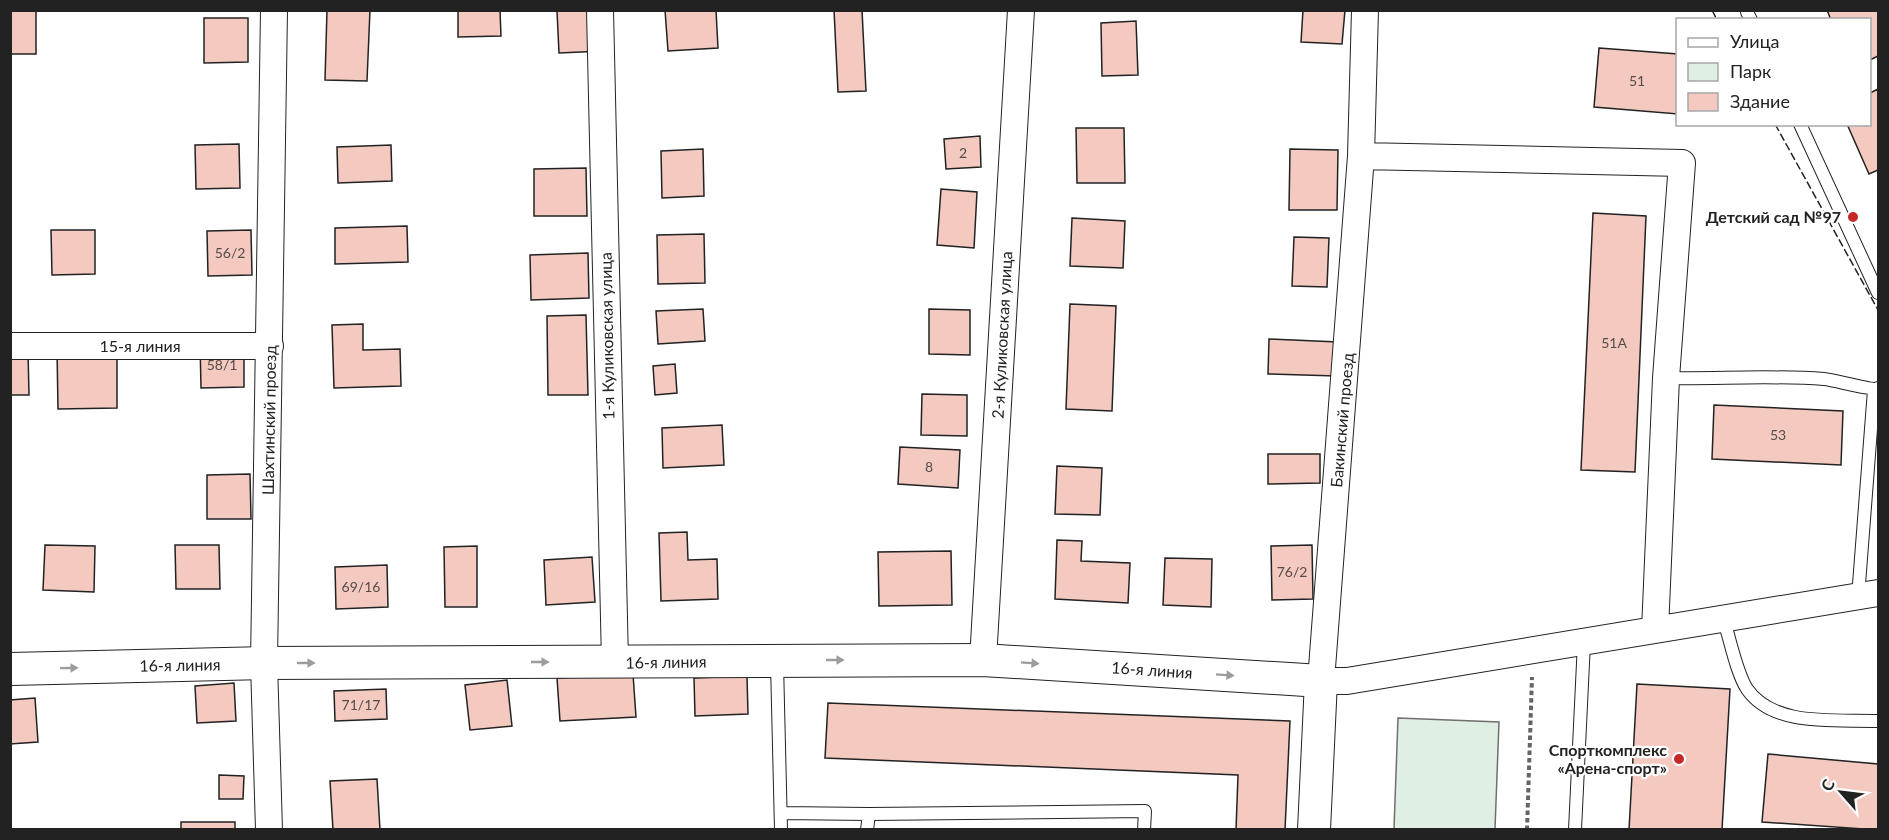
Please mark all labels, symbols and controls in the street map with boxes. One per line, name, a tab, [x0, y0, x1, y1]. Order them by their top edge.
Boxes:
legend	[1676, 18, 1871, 126]
text: Улица	[1730, 30, 1780, 52]
text: Парк	[1730, 60, 1772, 82]
house number: 51	[1629, 72, 1645, 89]
text: Здание	[1730, 90, 1790, 112]
house number: 2	[959, 144, 967, 161]
place label: Детский сад №97	[1706, 207, 1841, 226]
marker: Детский сад №97	[1846, 210, 1860, 224]
house number: 56/2	[215, 244, 245, 261]
street label: 2-я Куликовская улица	[988, 251, 1015, 419]
street label: 1-я Куликовская улица	[596, 252, 617, 420]
house number: 51А	[1601, 334, 1627, 351]
street label: 15-я линия	[99, 336, 181, 355]
street label: Шахтинский проезд	[258, 345, 279, 495]
street label: Бакинский проезд	[1326, 352, 1357, 488]
house number: 58/1	[207, 356, 237, 373]
house number: 53	[1770, 426, 1786, 443]
house number: 8	[925, 458, 933, 475]
house number: 76/2	[1277, 563, 1307, 580]
house number: 69/16	[342, 578, 380, 595]
street label: 16-я линия	[625, 651, 707, 672]
street label: 16-я линия	[139, 654, 221, 675]
one-way arrow	[826, 655, 845, 665]
one-way arrow	[531, 657, 550, 667]
street label: 16-я линия	[1111, 657, 1193, 682]
one-way arrow	[296, 658, 315, 668]
one-way arrow	[1021, 658, 1040, 667]
one-way arrow	[59, 663, 78, 673]
one-way arrow	[1215, 670, 1234, 680]
house number: 71/17	[342, 696, 380, 713]
place label: Спорткомплекс «Арена-спорт»	[1549, 740, 1667, 777]
marker: Спорткомплекс «Арена-спорт»	[1672, 752, 1686, 766]
north arrow	[1811, 762, 1871, 822]
text: С	[1816, 775, 1838, 794]

